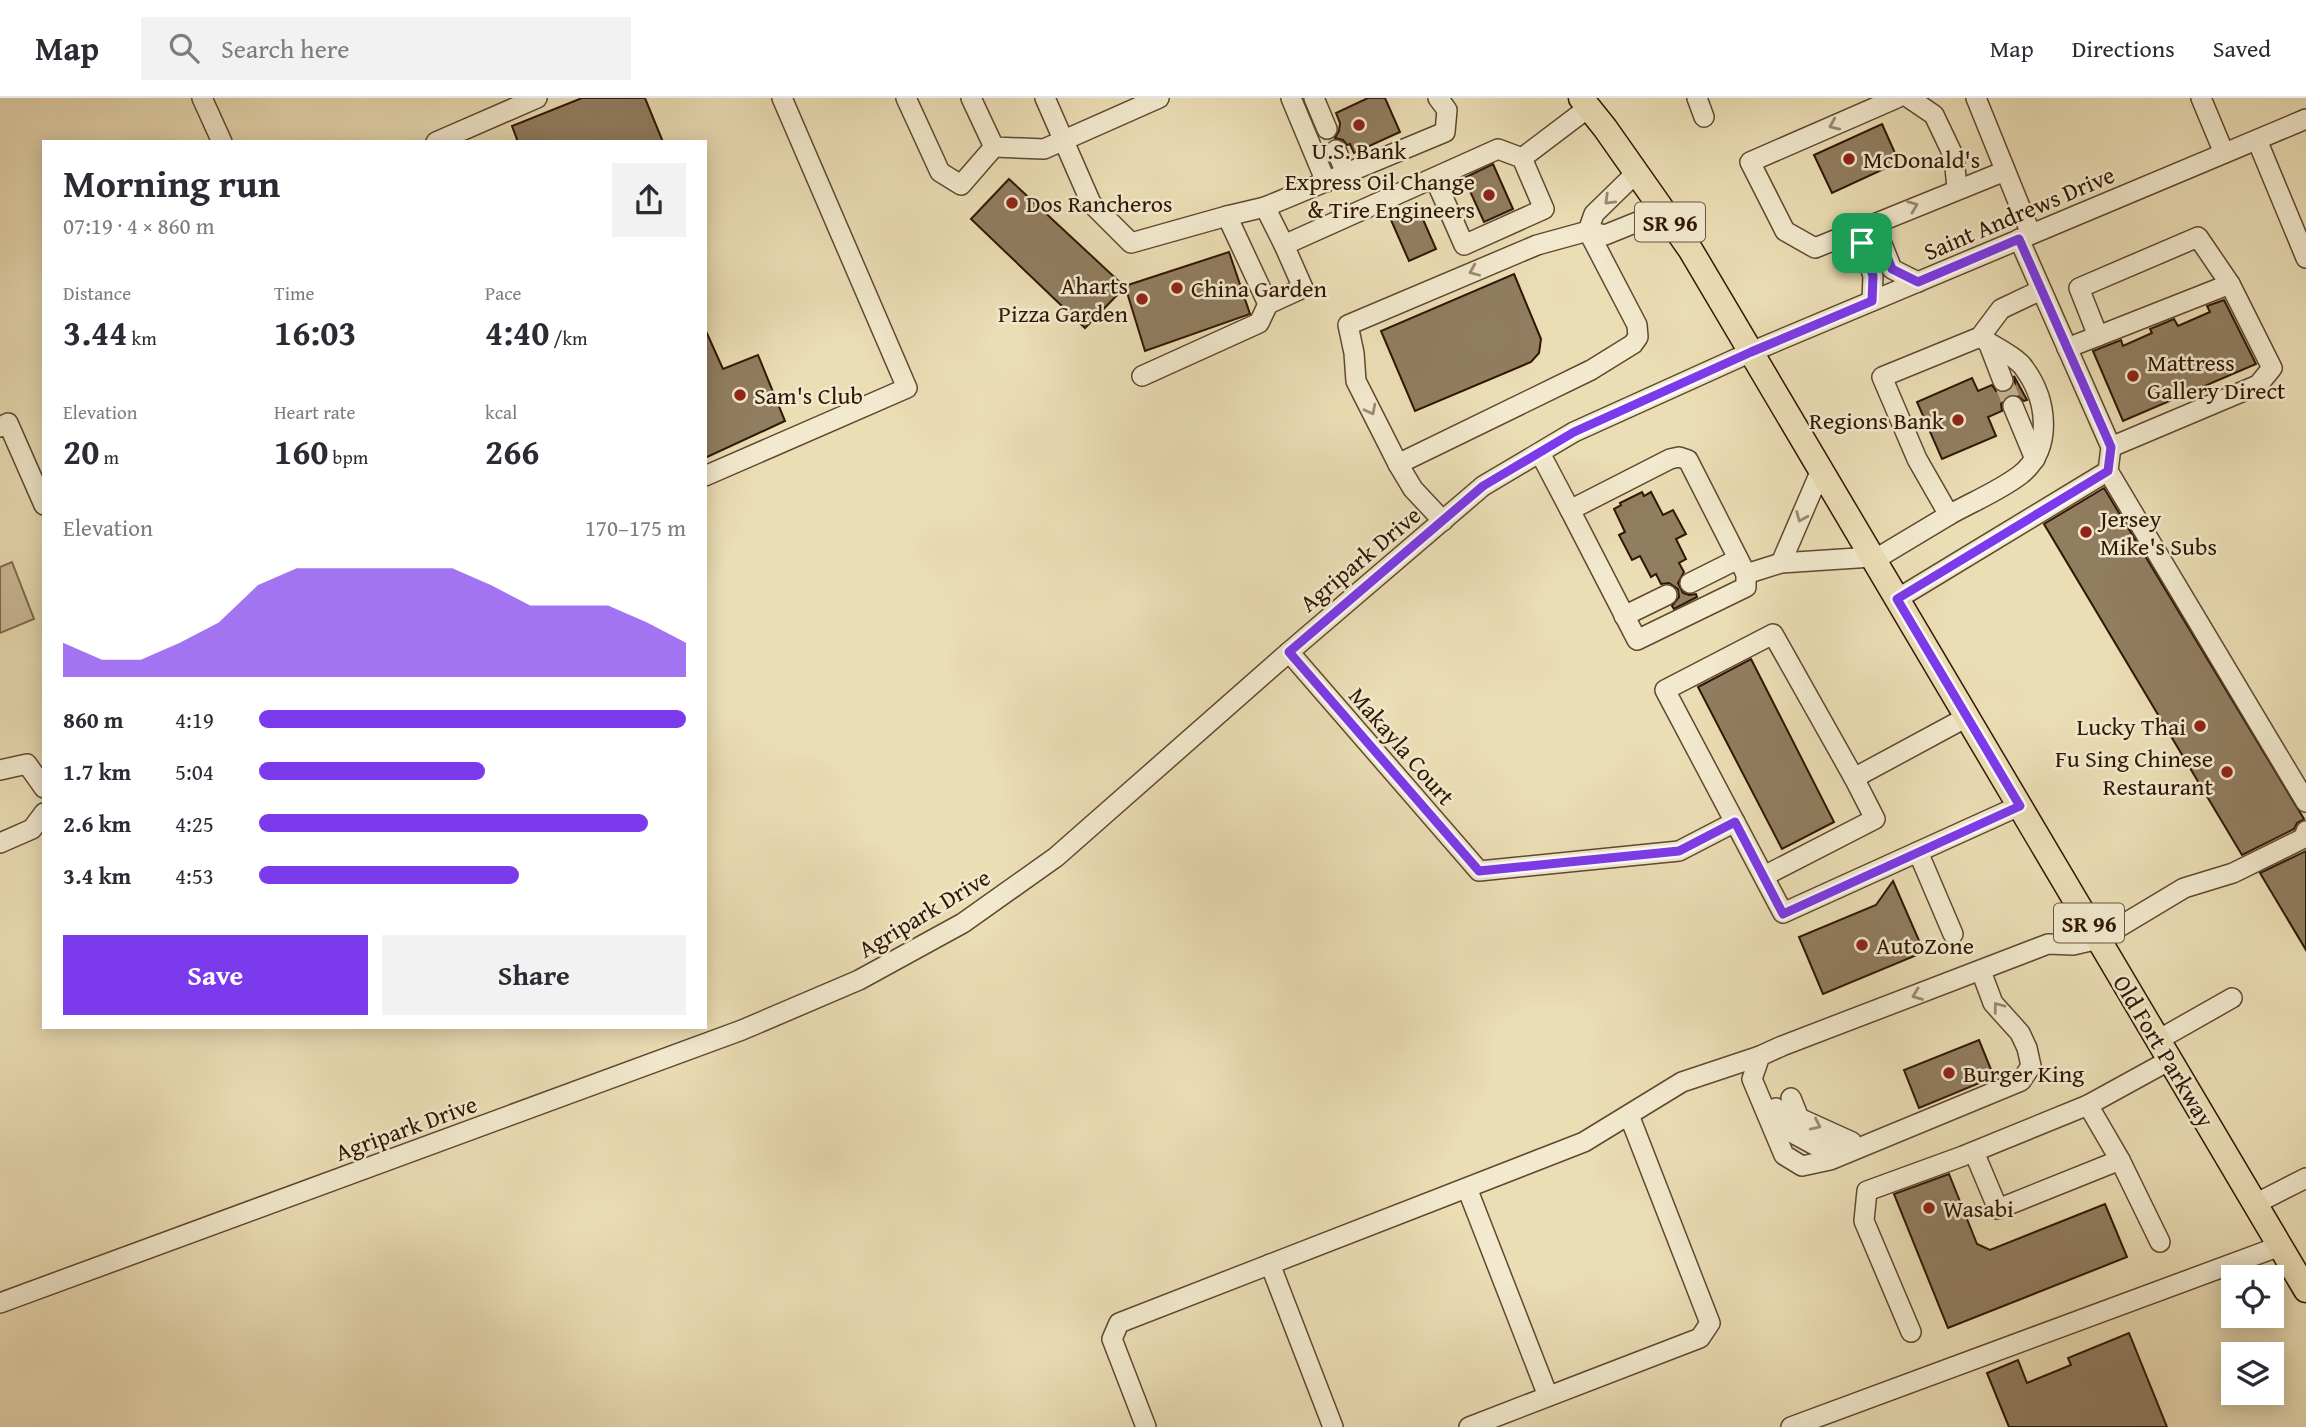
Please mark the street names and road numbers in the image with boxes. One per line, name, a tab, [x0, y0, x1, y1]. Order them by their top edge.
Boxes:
street label: Saint Andrews Drive	[1918, 157, 2120, 269]
road number: SR 96	[1635, 203, 1705, 242]
street label: Agripark Drive	[1292, 498, 1428, 620]
street label: Makayla Court	[1341, 679, 1464, 813]
street label: Agripark Drive	[851, 860, 997, 966]
road number: SR 96	[2054, 904, 2124, 943]
street label: Old Fort Parkway	[2105, 968, 2223, 1134]
street label: Agripark Drive	[330, 1086, 482, 1170]

